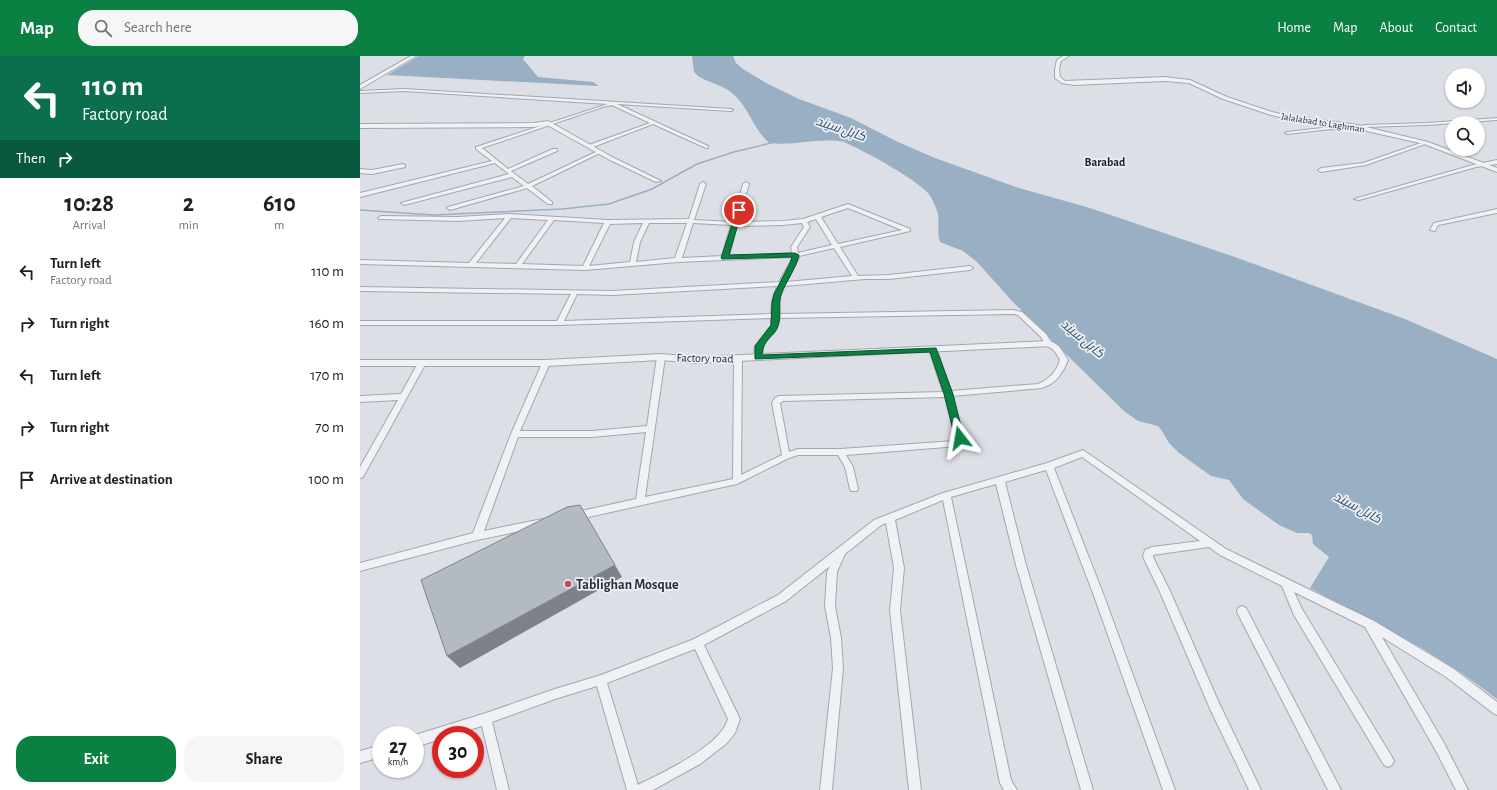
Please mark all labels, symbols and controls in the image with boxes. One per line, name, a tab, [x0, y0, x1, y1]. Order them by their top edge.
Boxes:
search box	[78, 10, 358, 46]
icon: search	[92, 17, 114, 39]
text: Map	[20, 19, 54, 38]
text: Search here	[124, 20, 192, 35]
text: Home	[1277, 21, 1311, 35]
text: Map	[1333, 21, 1357, 35]
text: About	[1379, 21, 1413, 35]
text: Contact	[1435, 21, 1477, 35]
map controls	[1445, 68, 1485, 156]
button: sound	[1445, 68, 1485, 108]
icon: left	[16, 72, 68, 124]
text: 110 m	[82, 73, 144, 101]
text: Factory road	[82, 106, 168, 124]
street label: Jalalabad to Laghman	[1280, 111, 1365, 135]
water label: کابل سيند	[814, 115, 868, 145]
button: search	[1445, 116, 1485, 156]
icon: right	[54, 148, 76, 170]
text: Then	[16, 151, 46, 166]
district label: Barabad	[1085, 156, 1126, 168]
text: 10:28	[64, 192, 114, 216]
text: 2	[183, 192, 194, 216]
text: 610	[263, 192, 296, 216]
pin	[722, 193, 756, 227]
icon: arrive	[728, 199, 750, 221]
text: Arrival	[72, 219, 106, 232]
text: min	[178, 219, 199, 232]
text: m	[274, 219, 285, 232]
text: Turn left	[50, 256, 101, 271]
icon: left	[16, 261, 38, 283]
text: 110 m	[311, 264, 344, 279]
text: Factory road	[50, 274, 112, 287]
icon: right	[16, 313, 38, 335]
text: Turn right	[50, 316, 109, 331]
text: 160 m	[309, 316, 344, 331]
water label: کابل سيند	[1057, 318, 1107, 362]
street label: Factory road	[676, 352, 734, 365]
icon: left	[16, 365, 38, 387]
text: Turn left	[50, 368, 101, 383]
text: 170 m	[310, 368, 344, 383]
icon: right	[16, 417, 38, 439]
position arrow	[939, 417, 981, 459]
text: Turn right	[50, 420, 109, 435]
text: 70 m	[315, 420, 344, 435]
icon: arrive	[16, 469, 38, 491]
text: Arrive at destination	[50, 472, 173, 487]
text: 100 m	[309, 472, 344, 487]
water label: کابل سيند	[1331, 490, 1384, 528]
place label: Tablighan Mosque	[576, 578, 679, 592]
marker: Tablighan Mosque	[563, 579, 573, 589]
speed limit sign: 30	[432, 726, 484, 778]
button: Exit	[16, 736, 176, 782]
button: Share	[184, 736, 344, 782]
text: 27	[389, 737, 407, 757]
text: km/h	[388, 757, 408, 767]

